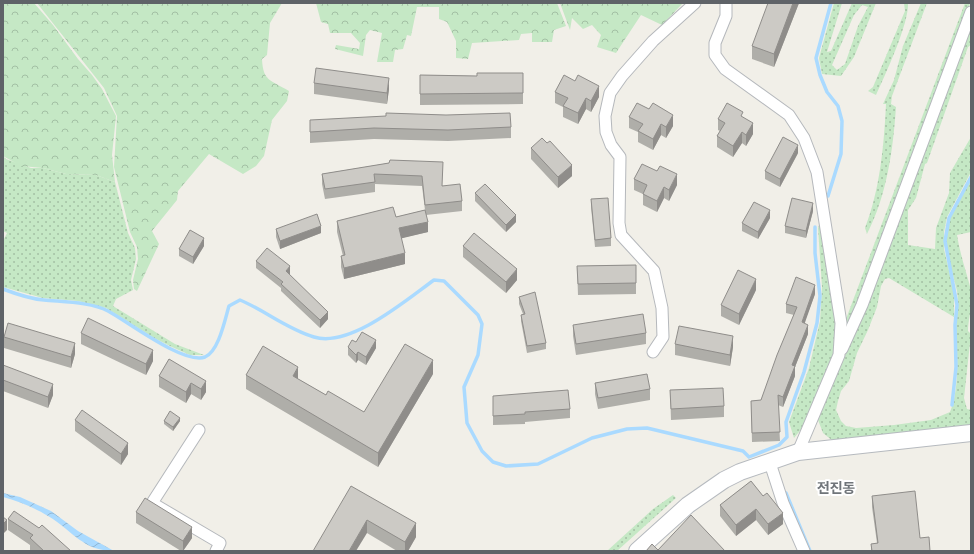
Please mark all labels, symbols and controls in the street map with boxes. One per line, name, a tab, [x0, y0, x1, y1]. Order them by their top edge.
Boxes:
district label: 전진동	[817, 480, 855, 496]

